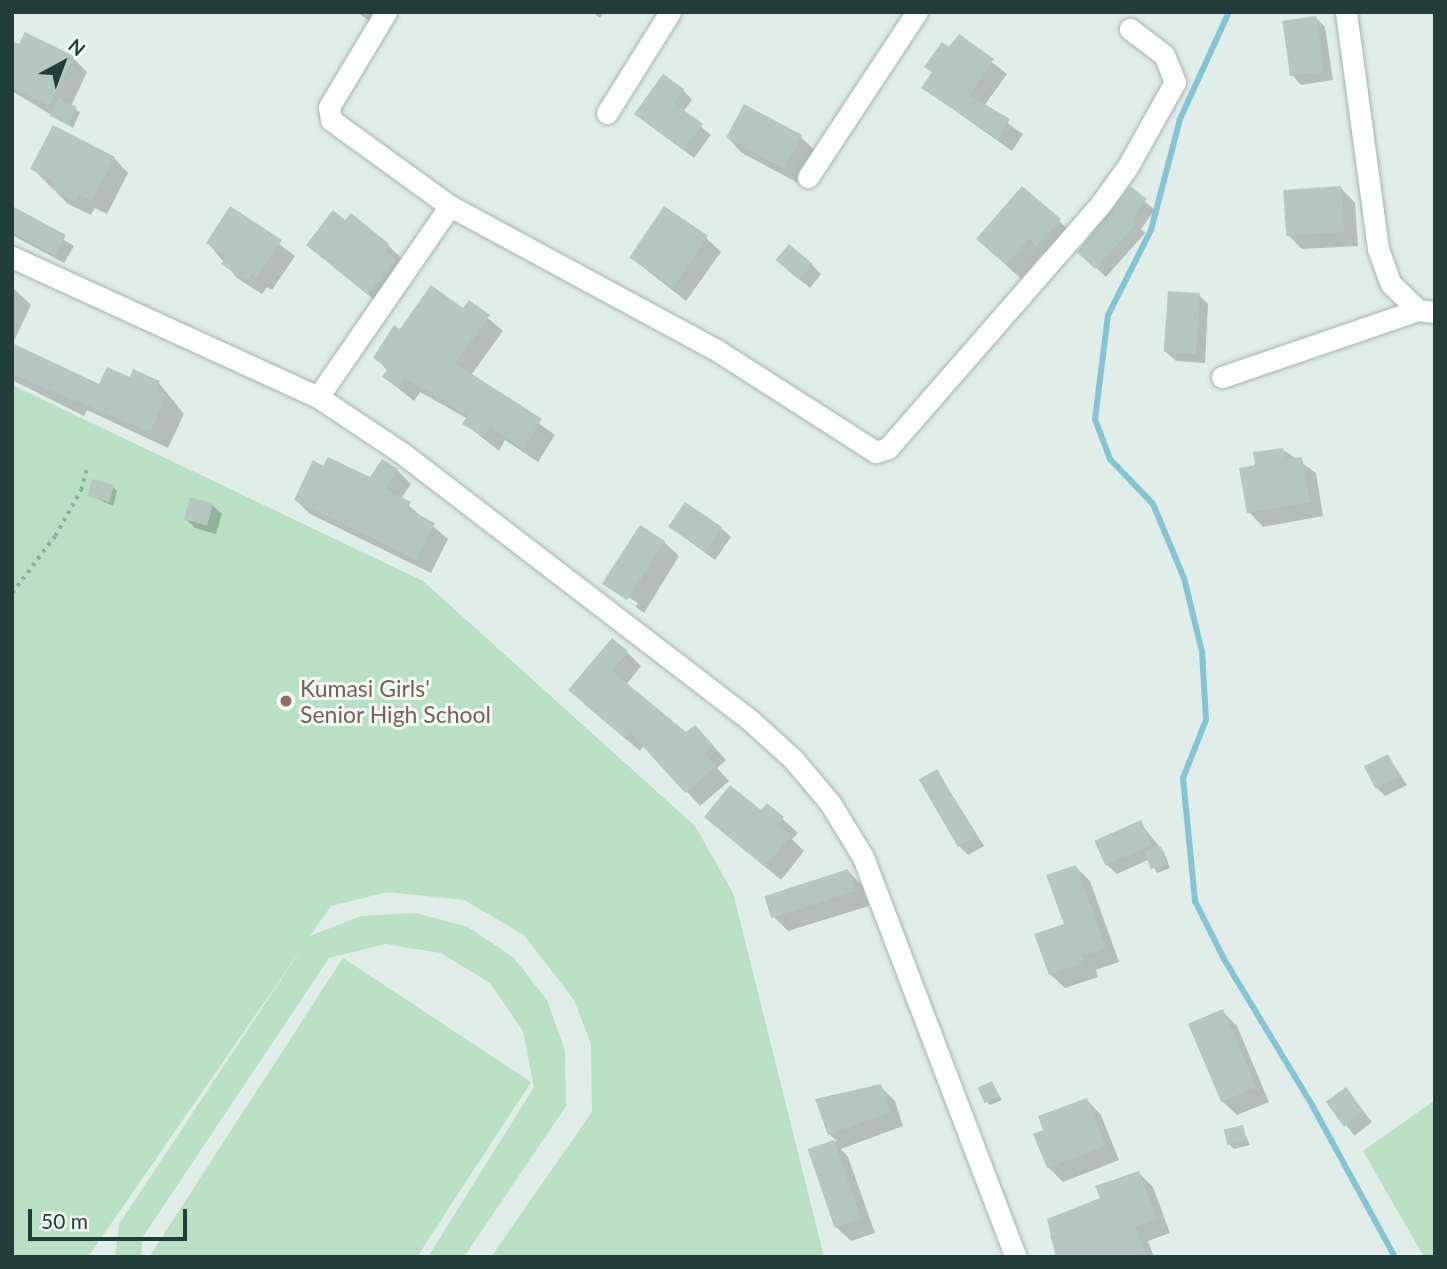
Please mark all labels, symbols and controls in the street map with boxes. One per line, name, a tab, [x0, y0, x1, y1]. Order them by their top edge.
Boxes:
north arrow	[28, 28, 98, 98]
text: N	[64, 33, 90, 60]
place label: Kumasi Girls' Senior High School	[300, 674, 492, 728]
marker: Kumasi Girls' Senior High School	[278, 693, 294, 709]
scale bar	[32, 1196, 191, 1240]
text: 50 m	[41, 1208, 88, 1233]

